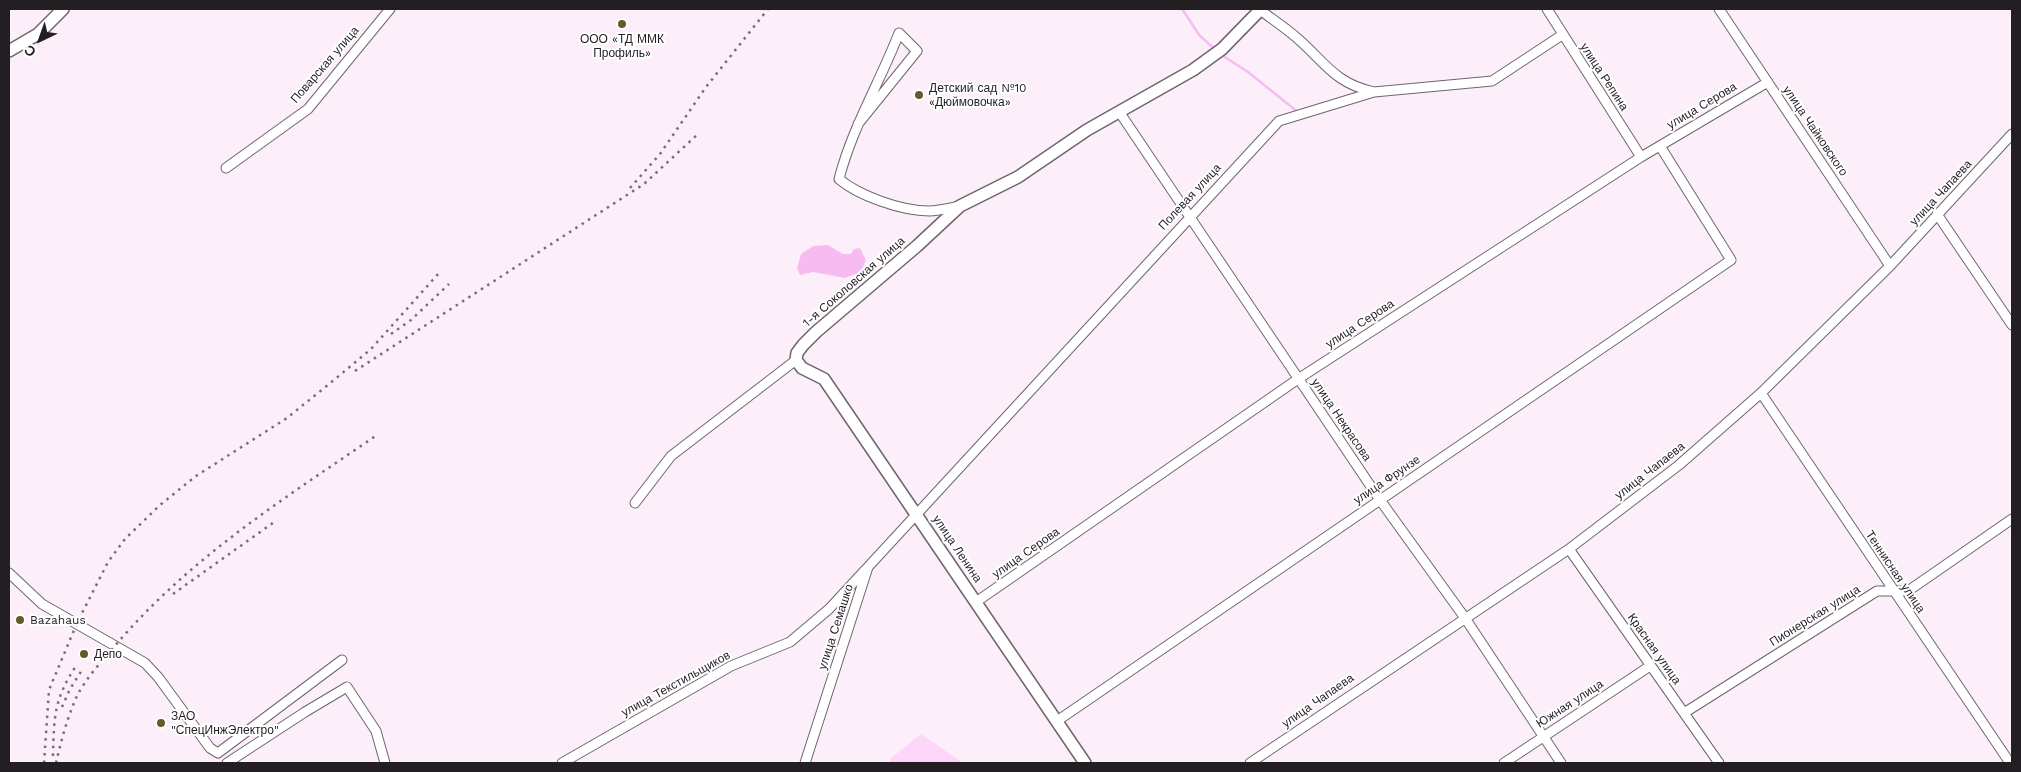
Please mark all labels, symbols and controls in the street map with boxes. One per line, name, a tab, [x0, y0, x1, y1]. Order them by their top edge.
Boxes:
north arrow	[15, 15, 65, 65]
marker: ООО «ТД ММК Профиль»	[616, 18, 628, 30]
street label: Поварская улица	[288, 24, 362, 106]
place label: ООО «ТД ММК Профиль»	[580, 32, 664, 60]
street label: улица Репина	[1577, 40, 1631, 114]
text: С	[21, 42, 39, 60]
street label: улица Серова	[1665, 80, 1739, 132]
place label: Детский сад №10 «Дюймовочка»	[929, 81, 1027, 109]
street label: улица Чайковского	[1780, 83, 1850, 179]
marker: Детский сад №10 «Дюймовочка»	[913, 89, 925, 101]
street label: улица Чапаева	[1907, 157, 1975, 229]
street label: Полевая улица	[1156, 161, 1224, 233]
street label: 1-я Соколовская улица	[800, 234, 908, 330]
street label: улица Серова	[1323, 297, 1397, 351]
street label: улица Некрасова	[1308, 376, 1374, 464]
street label: улица Чапаева	[1612, 439, 1688, 503]
street label: улица Фрунзе	[1351, 452, 1423, 508]
street label: улица Ленина	[929, 513, 985, 585]
street label: улица Серова	[990, 525, 1062, 581]
street label: Теннисная улица	[1862, 528, 1928, 616]
street label: улица Семашко	[815, 582, 857, 672]
street label: Пионерская улица	[1767, 582, 1863, 650]
street label: Красная улица	[1624, 611, 1684, 687]
place label: Bazahaus	[30, 613, 86, 627]
marker: Bazahaus	[14, 614, 26, 626]
place label: Депо	[94, 647, 122, 661]
marker: Депо	[78, 648, 90, 660]
street label: улица Текстильщиков	[619, 648, 733, 720]
street label: улица Чапаева	[1279, 671, 1357, 731]
street label: Южная улица	[1534, 677, 1606, 731]
place label: ЗАО "СпецИнжЭлектро"	[171, 709, 279, 737]
marker: ЗАО "СпецИнжЭлектро"	[155, 717, 167, 729]

